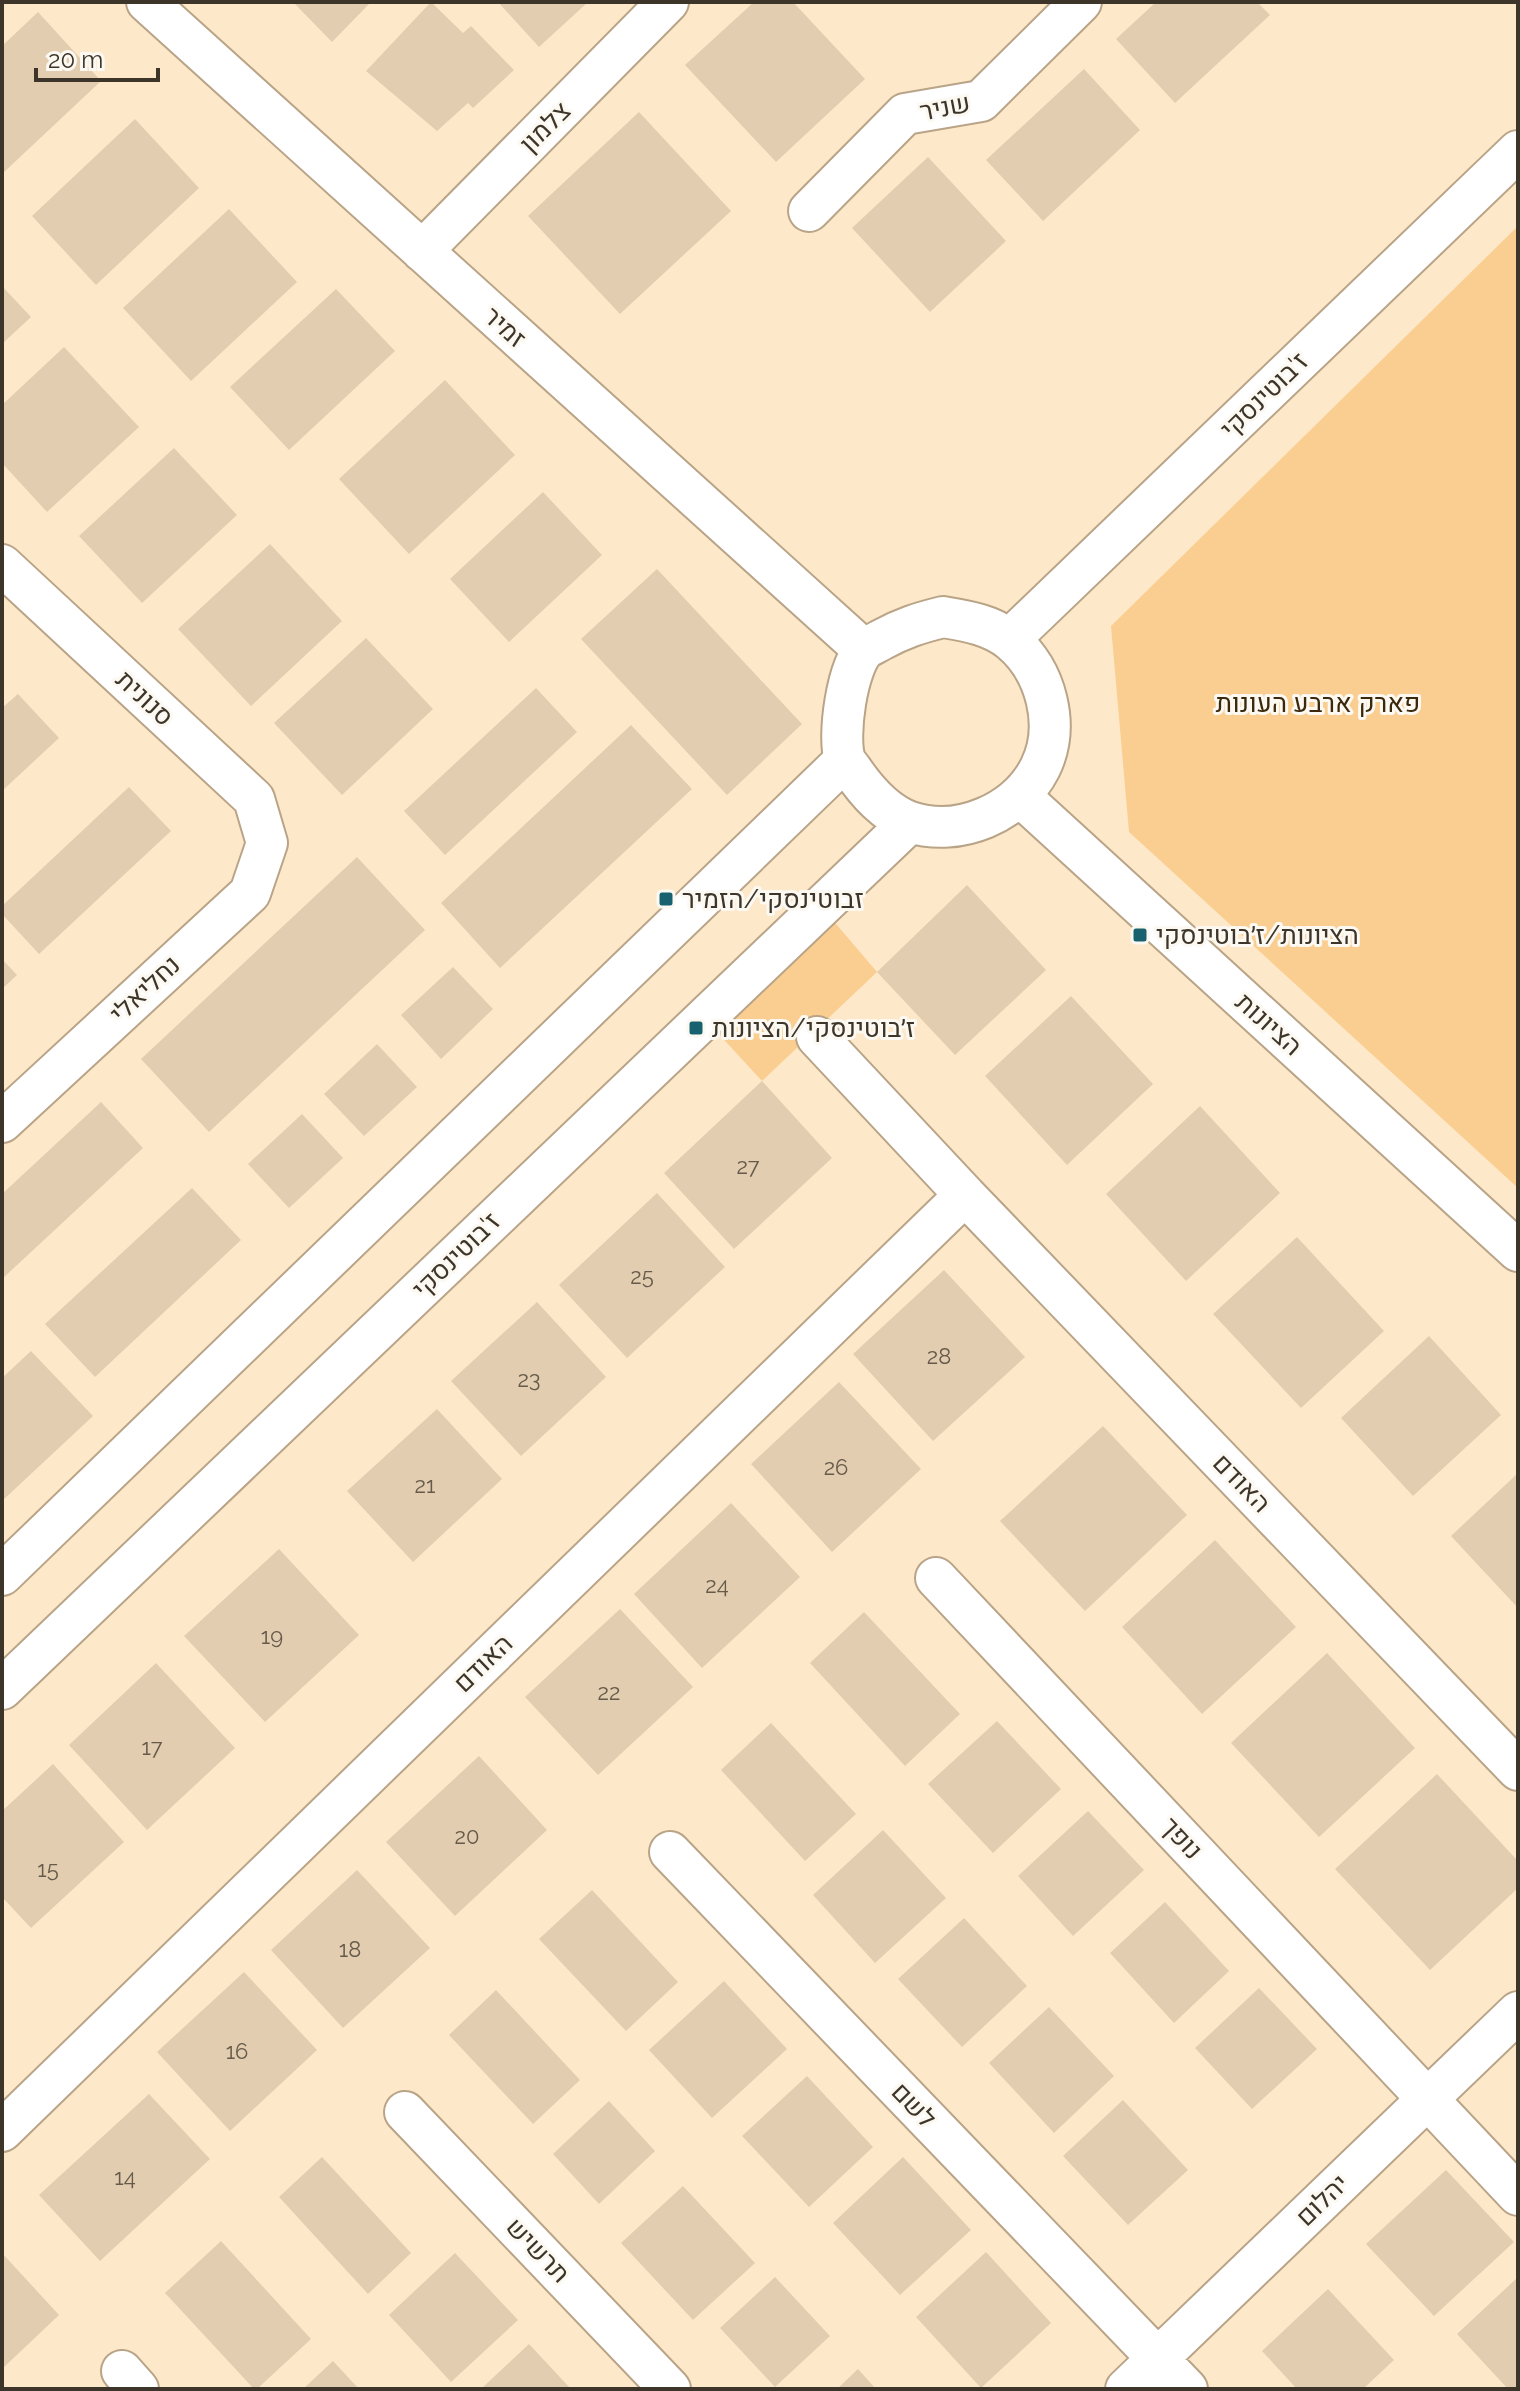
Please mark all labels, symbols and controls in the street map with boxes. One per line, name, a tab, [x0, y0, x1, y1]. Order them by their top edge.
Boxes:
scale bar	[36, 32, 158, 82]
text: 20 m	[48, 45, 103, 74]
street label: שניר	[917, 87, 973, 127]
street label: צלמון	[513, 95, 577, 159]
street label: זמיר	[478, 300, 532, 354]
street label: ז'בוטינסקי	[1214, 346, 1314, 444]
street label: סנונית	[110, 664, 180, 732]
park label: פארק ארבע העונות	[1216, 688, 1420, 718]
place label: זבוטינסקי/הזמיר	[682, 884, 864, 914]
marker: זבוטינסקי/הזמיר	[657, 890, 675, 908]
place label: הציונות/ז׳בוטינסקי	[1156, 920, 1359, 950]
marker: הציונות/ז׳בוטינסקי	[1131, 926, 1149, 944]
street label: נחליאלי	[104, 949, 186, 1029]
street label: הציונות	[1230, 987, 1308, 1061]
place label: ז׳בוטינסקי/הציונות	[712, 1013, 915, 1043]
marker: ז׳בוטינסקי/הציונות	[687, 1019, 705, 1037]
house number: 27	[736, 1153, 760, 1179]
street label: ז'בוטינסקי	[406, 1206, 506, 1304]
house number: 25	[630, 1263, 654, 1289]
house number: 28	[927, 1343, 951, 1369]
house number: 23	[517, 1366, 541, 1392]
street label: האודם	[1207, 1448, 1277, 1518]
house number: 26	[824, 1454, 848, 1480]
house number: 21	[415, 1472, 435, 1498]
house number: 24	[705, 1572, 729, 1598]
house number: 19	[261, 1623, 283, 1649]
street label: האודם	[448, 1628, 518, 1698]
house number: 22	[598, 1679, 620, 1705]
house number: 17	[141, 1734, 163, 1760]
street label: נופך	[1155, 1811, 1209, 1865]
house number: 20	[455, 1823, 479, 1849]
house number: 15	[37, 1856, 59, 1882]
house number: 18	[339, 1936, 361, 1962]
house number: 16	[226, 2038, 248, 2064]
street label: לשם	[886, 2076, 942, 2134]
house number: 14	[114, 2164, 136, 2190]
street label: יהלום	[1290, 2168, 1354, 2232]
street label: תרשיש	[500, 2211, 576, 2289]

